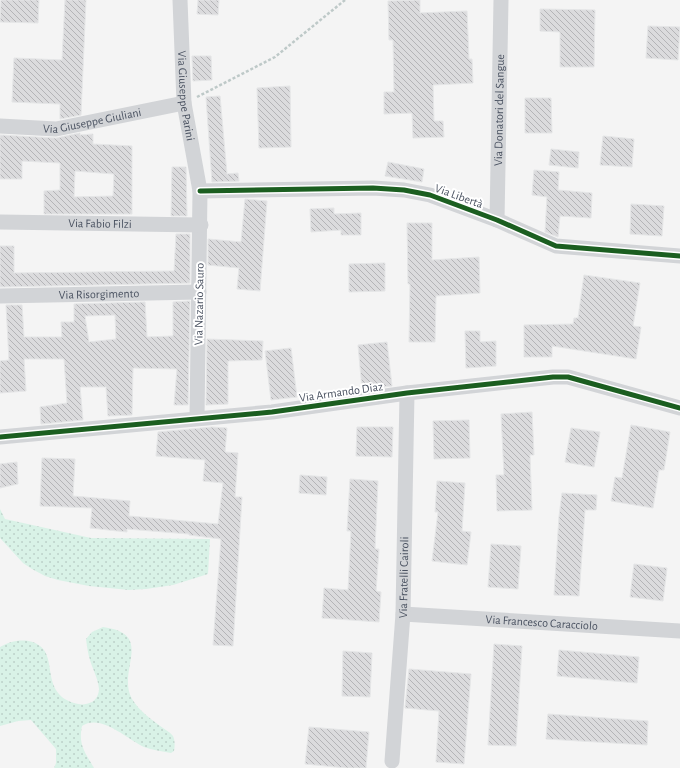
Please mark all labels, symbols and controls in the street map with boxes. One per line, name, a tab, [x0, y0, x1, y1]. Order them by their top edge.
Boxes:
street label: Via Giuseppe Parini	[176, 50, 197, 142]
street label: Via Donatori del Sangue	[492, 54, 506, 166]
street label: Via Giuseppe Giuliani	[43, 106, 142, 135]
street label: Via Libertà	[433, 182, 485, 210]
street label: Via Fabio Filzi	[68, 217, 132, 230]
street label: Via Nazario Sauro	[192, 263, 206, 345]
street label: Via Risorgimento	[59, 287, 139, 301]
street label: Via Armando Diaz	[298, 380, 384, 404]
street label: Via Fratelli Cairoli	[397, 536, 410, 619]
street label: Via Francesco Caracciolo	[485, 613, 598, 632]

